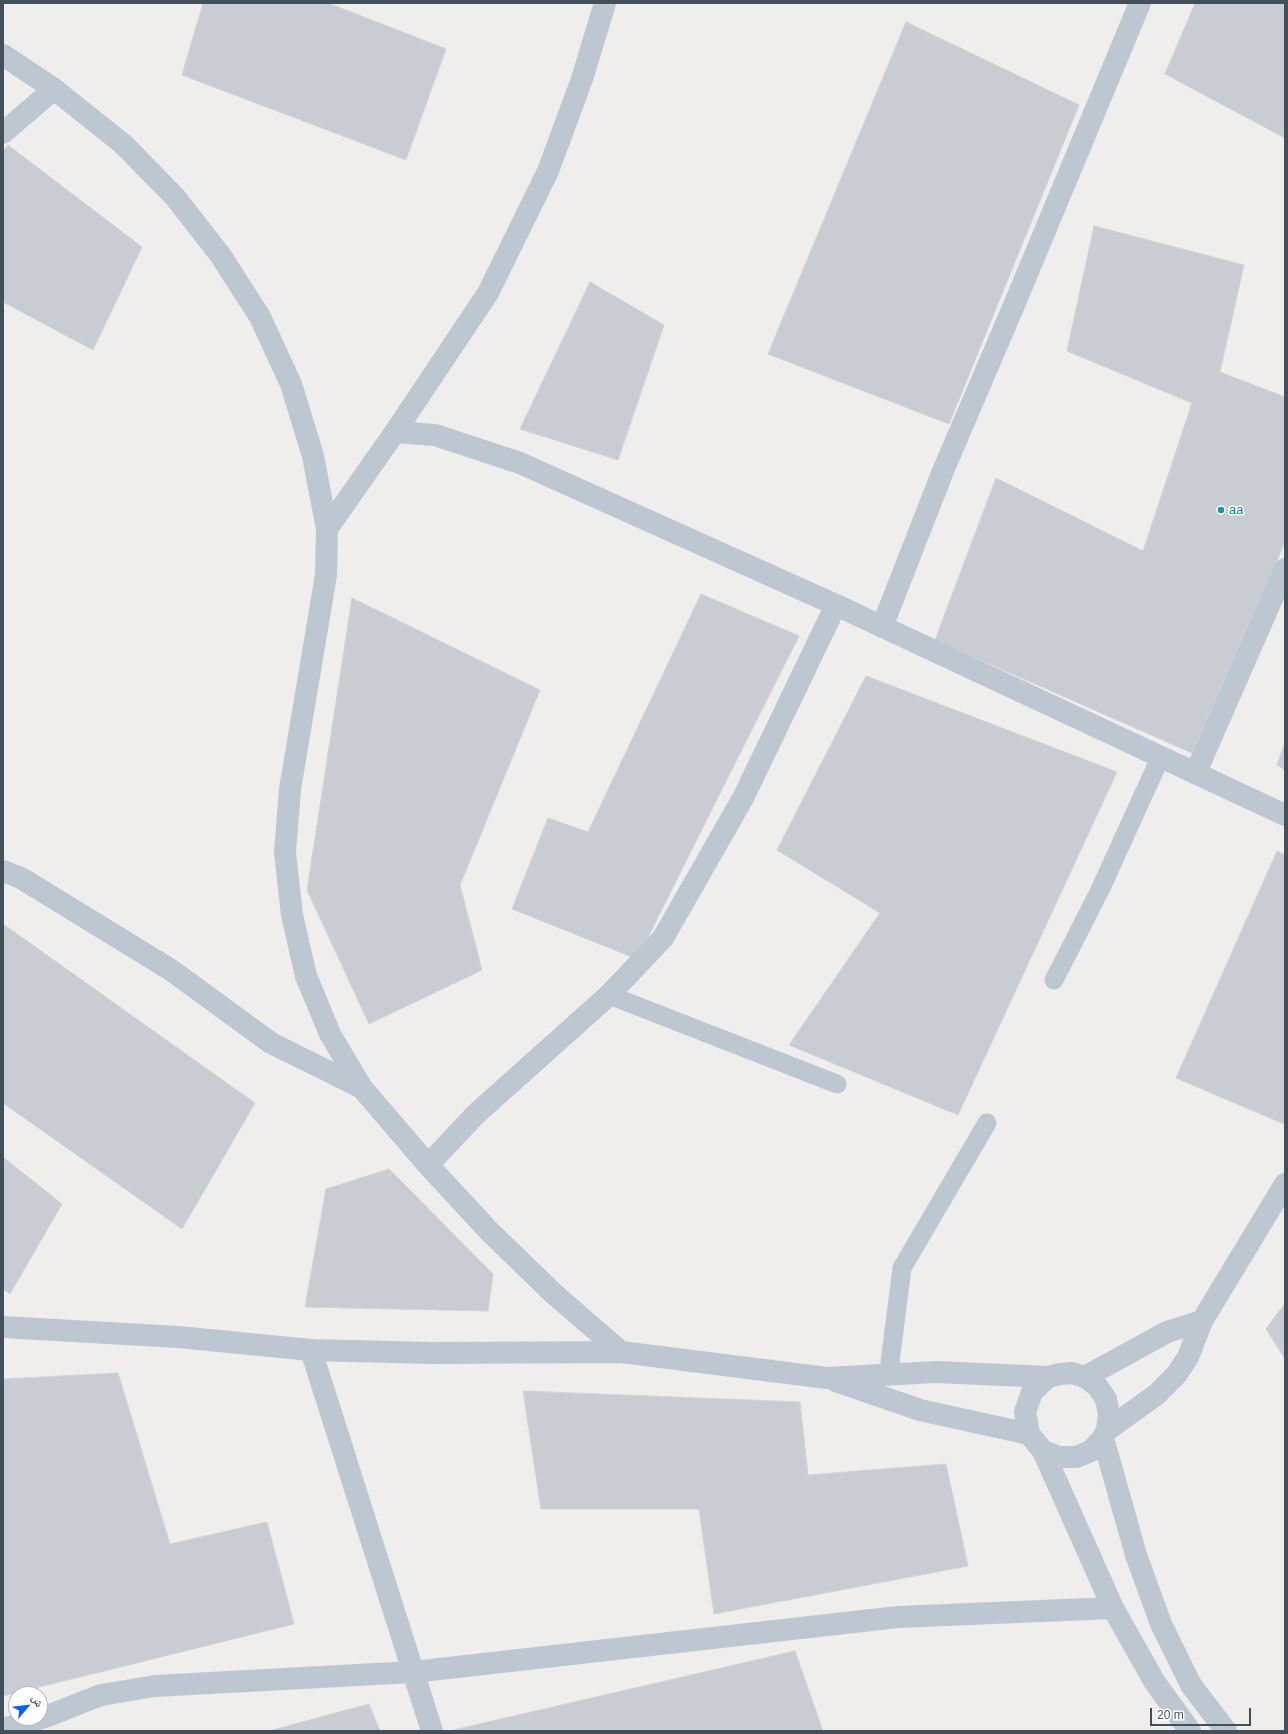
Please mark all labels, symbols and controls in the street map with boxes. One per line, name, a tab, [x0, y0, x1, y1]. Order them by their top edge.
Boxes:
place label: aa	[1229, 502, 1243, 518]
marker: aa	[1216, 505, 1226, 515]
north arrow	[8, 1686, 48, 1726]
text: ش	[30, 1693, 46, 1709]
scale bar	[1152, 1700, 1253, 1726]
text: 20 m	[1157, 1708, 1184, 1722]

